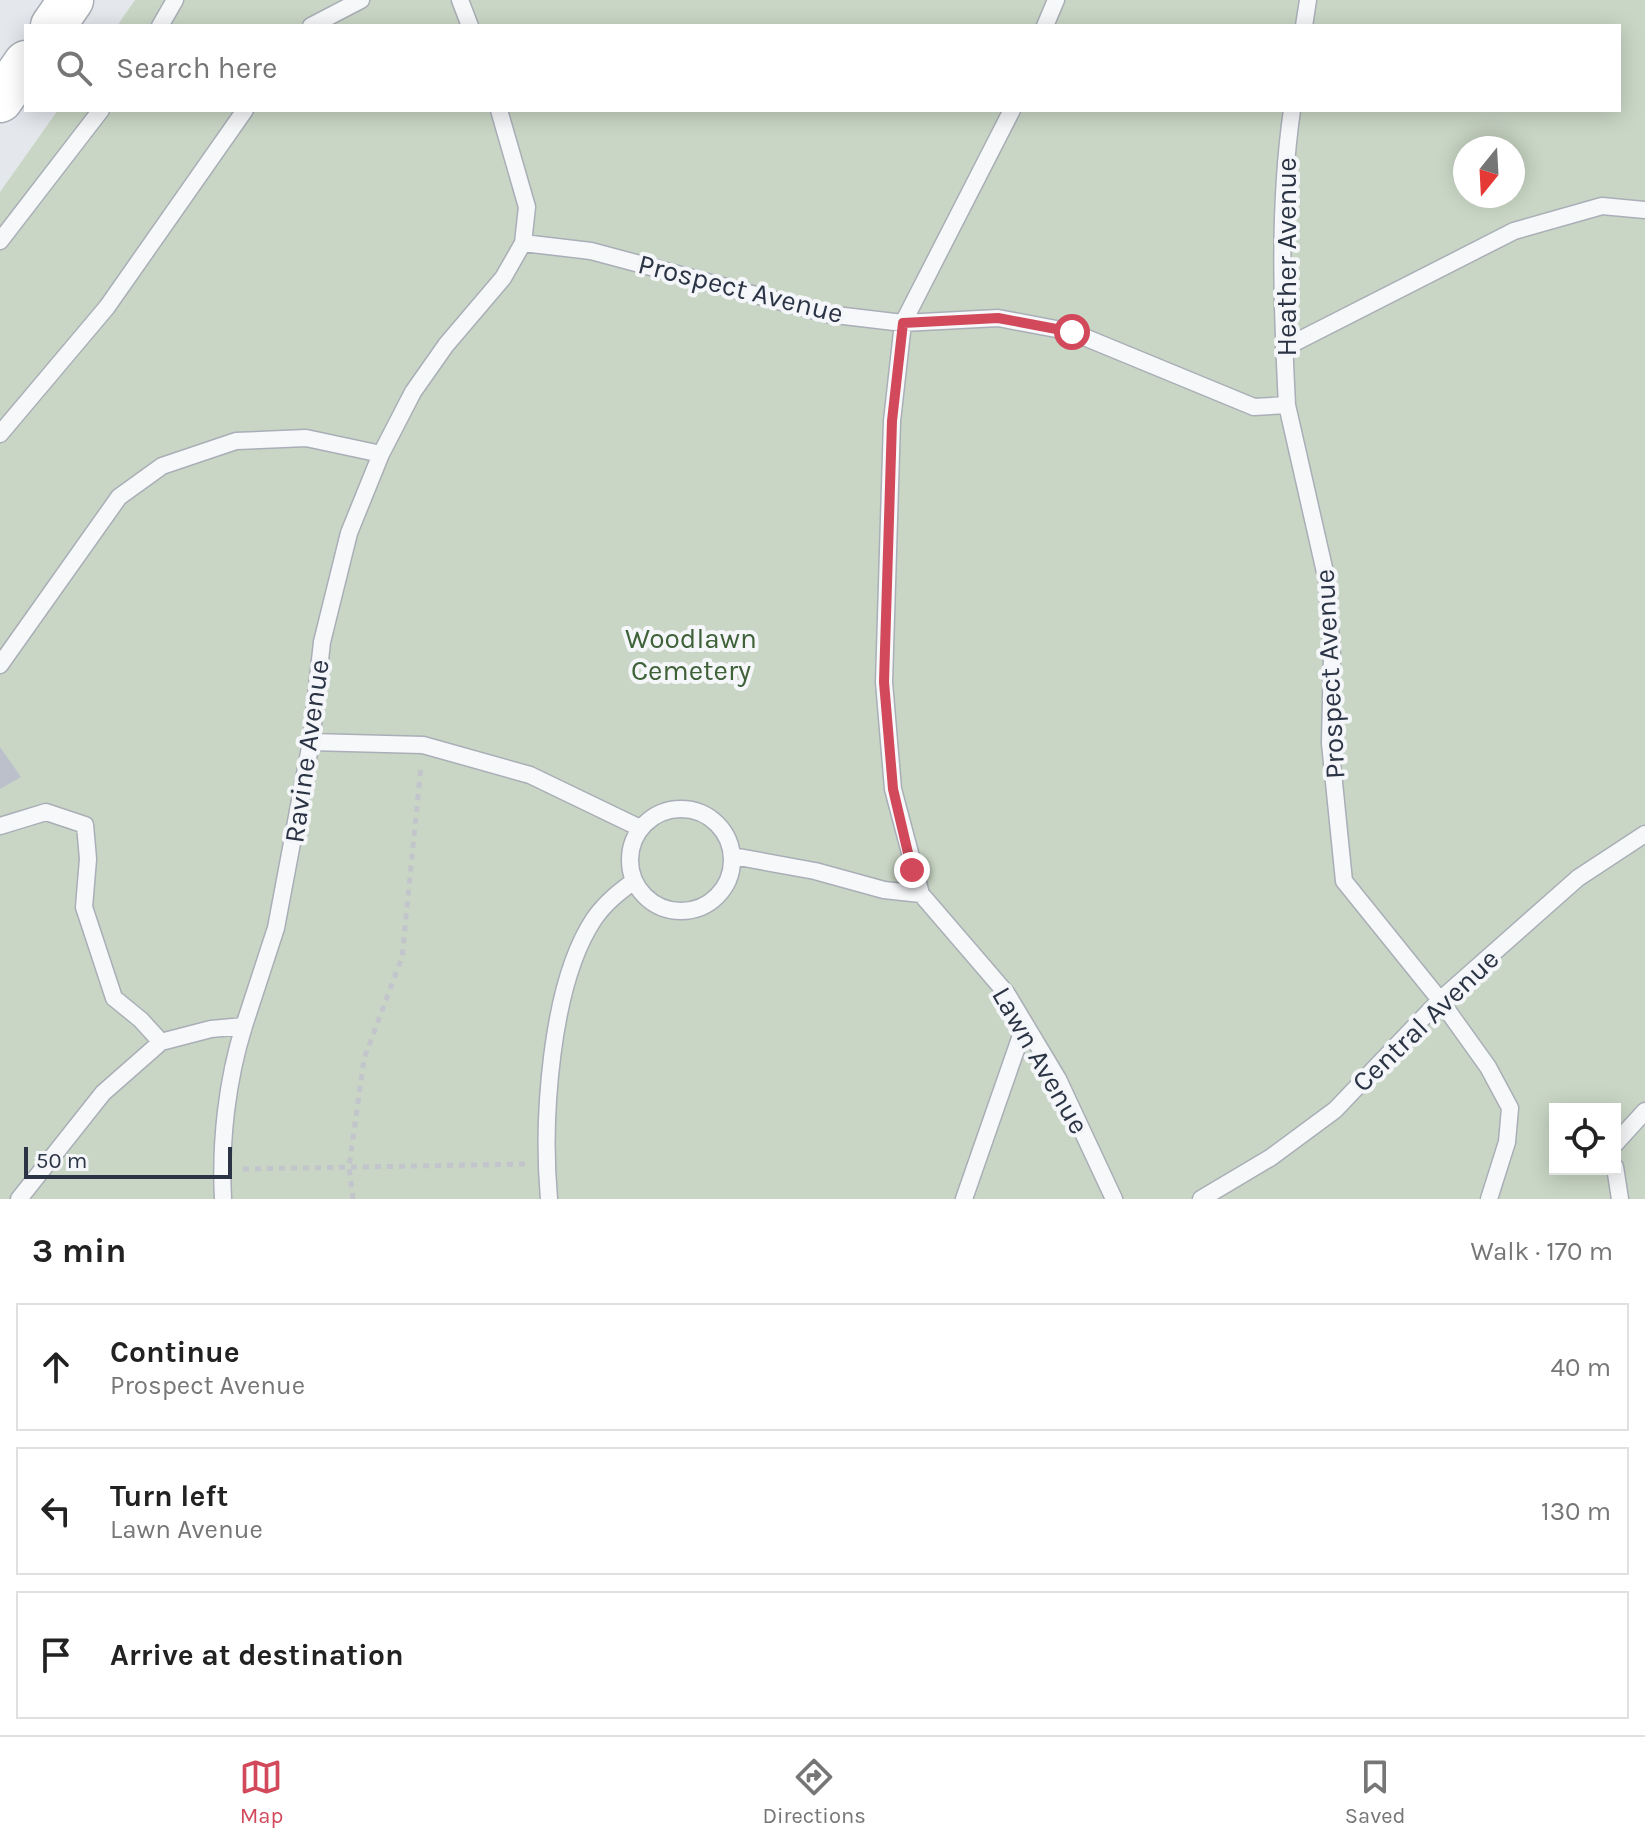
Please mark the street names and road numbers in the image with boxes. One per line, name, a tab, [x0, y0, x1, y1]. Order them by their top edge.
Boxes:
street label: Heather Avenue	[1270, 157, 1303, 357]
street label: Prospect Avenue	[635, 247, 847, 330]
street label: Prospect Avenue	[1308, 568, 1351, 780]
street label: Ravine Avenue	[277, 657, 336, 845]
street label: Central Avenue	[1345, 942, 1506, 1099]
street label: Lawn Avenue	[985, 981, 1096, 1140]

